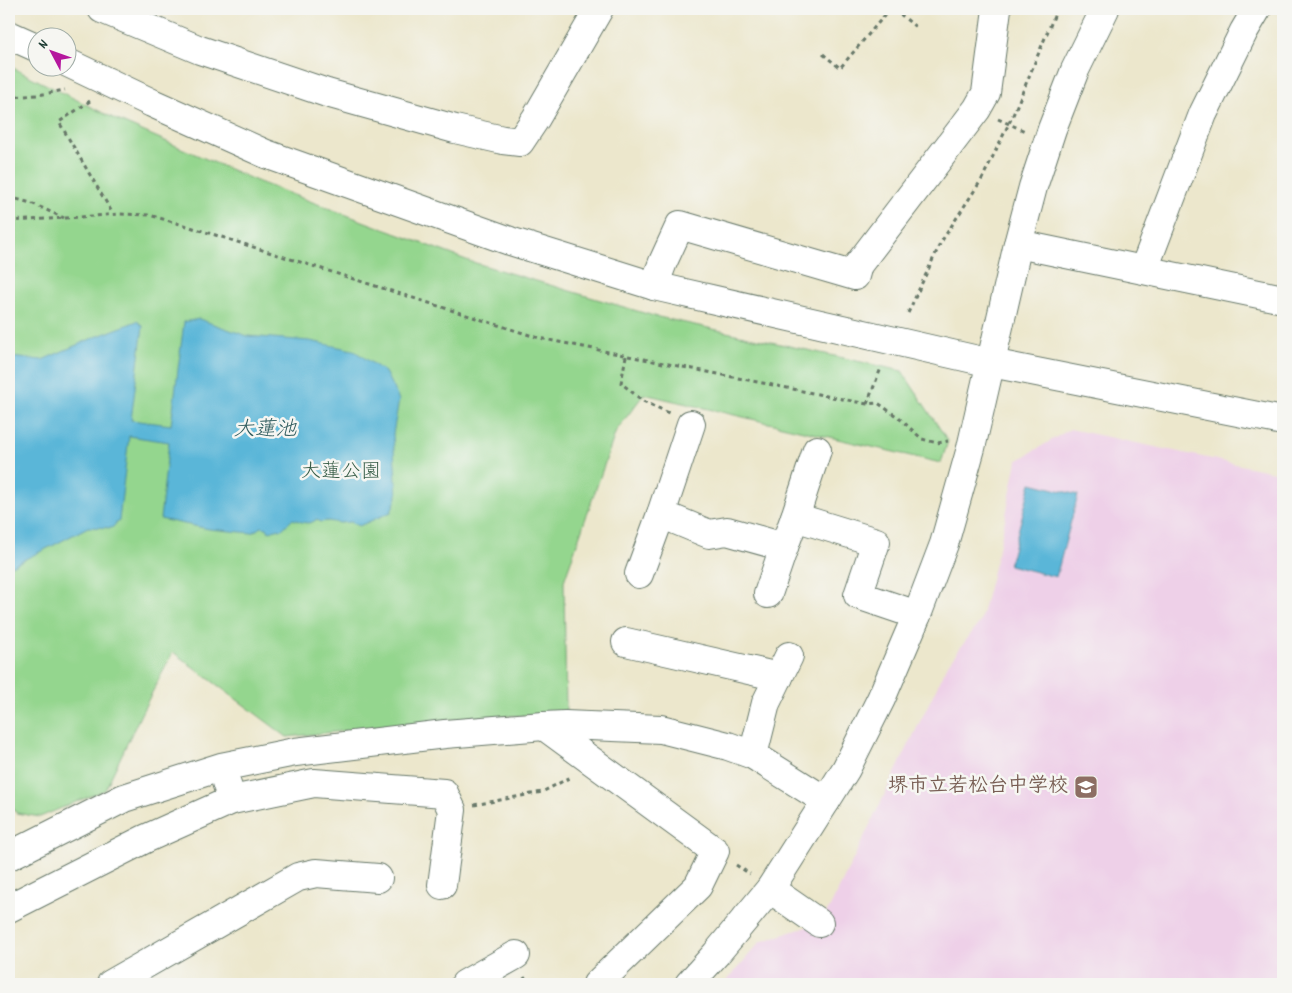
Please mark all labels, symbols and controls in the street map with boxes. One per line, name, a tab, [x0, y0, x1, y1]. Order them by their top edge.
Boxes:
north arrow	[28, 28, 78, 78]
text: N	[34, 36, 54, 54]
water label: 大蓮池	[234, 416, 297, 446]
park label: 大蓮公園	[301, 459, 381, 487]
place label: 堺市立若松台中学校	[888, 773, 1068, 801]
school or university icon: 堺市立若松台中学校	[1073, 774, 1099, 800]

